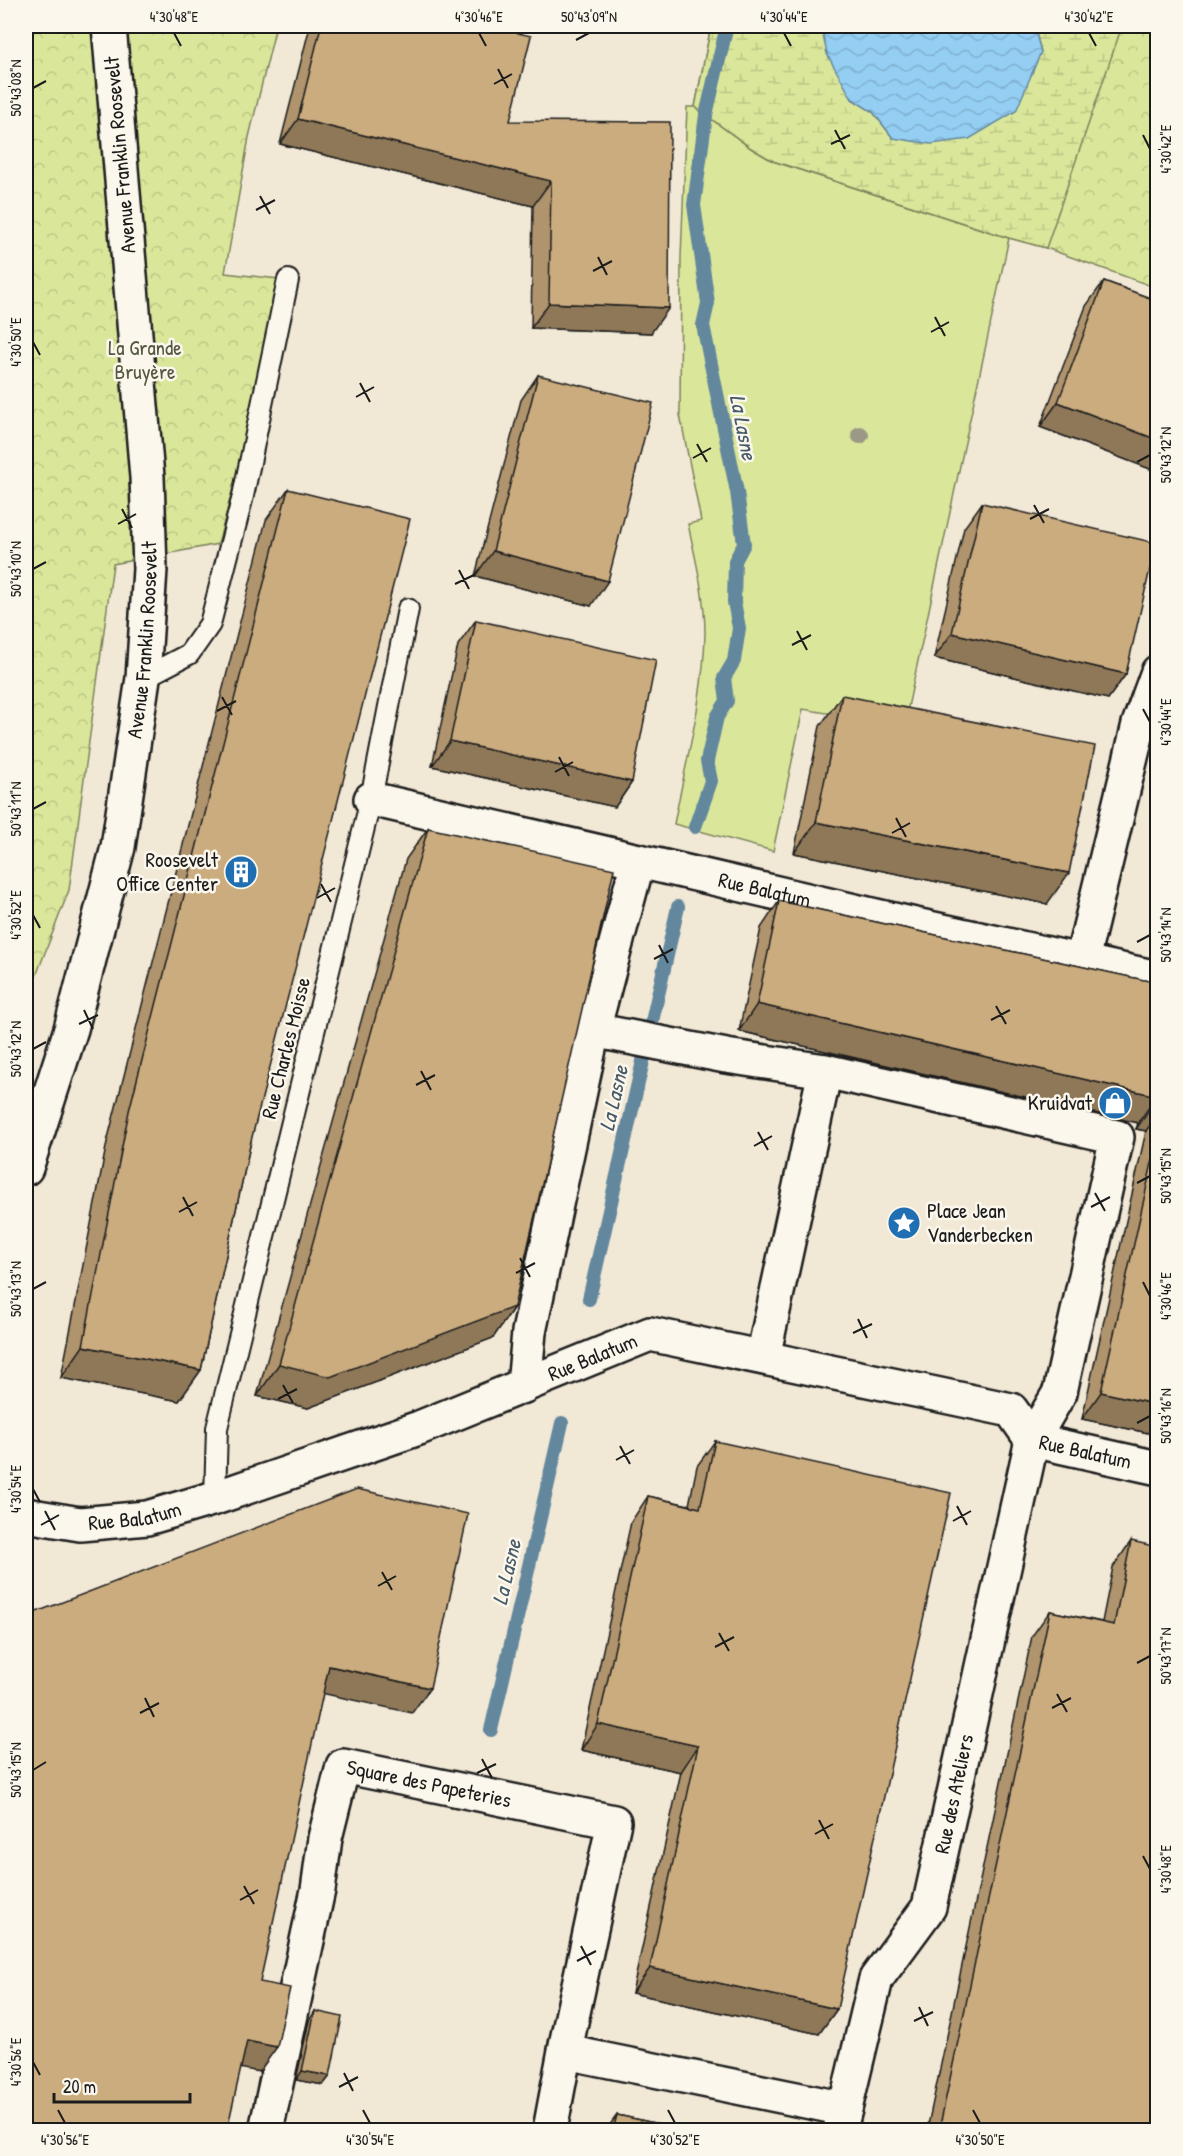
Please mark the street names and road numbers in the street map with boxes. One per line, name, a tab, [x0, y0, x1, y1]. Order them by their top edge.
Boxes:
street label: Avenue Franklin Roosevelt	[96, 55, 143, 255]
street label: Avenue Franklin Roosevelt	[119, 540, 164, 740]
street label: Rue Balatum	[716, 865, 814, 914]
street label: Rue Charles Moisse	[254, 974, 317, 1122]
street label: Rue Balatum	[544, 1326, 641, 1388]
street label: Rue Balatum	[1036, 1427, 1134, 1476]
street label: Rue Balatum	[87, 1494, 184, 1537]
street label: Rue des Ateliers	[927, 1732, 980, 1856]
street label: Square des Papeteries	[344, 1752, 514, 1814]

